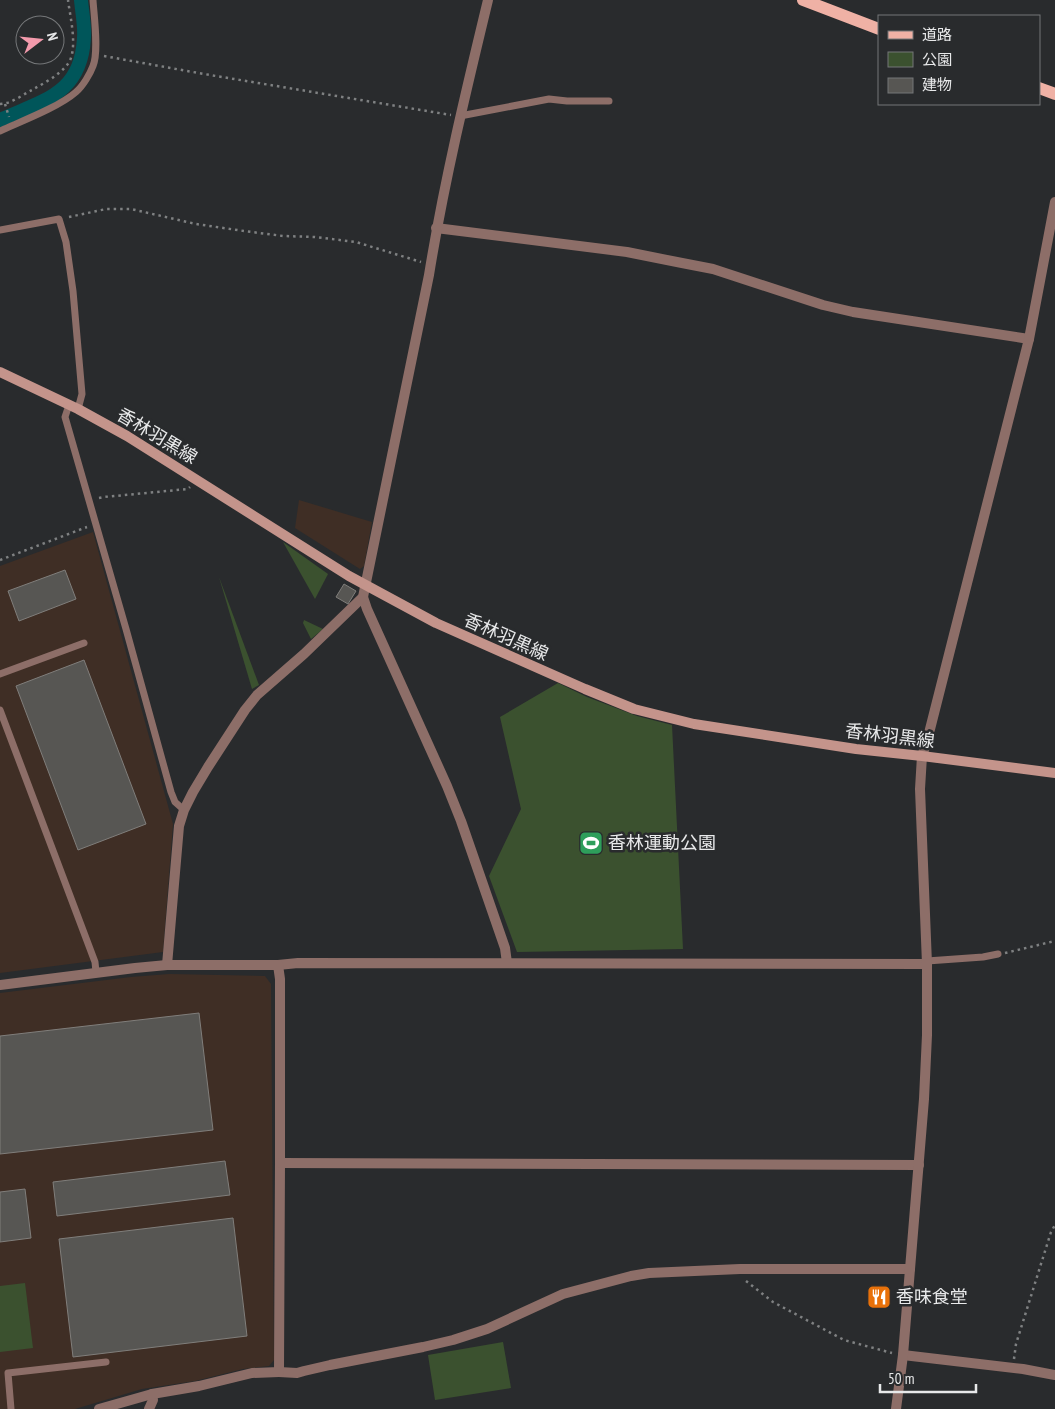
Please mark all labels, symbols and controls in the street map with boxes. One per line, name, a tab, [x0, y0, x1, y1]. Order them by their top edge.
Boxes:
north arrow	[15, 15, 65, 65]
legend	[878, 15, 1040, 105]
text: 道路	[922, 25, 952, 44]
text: N	[43, 30, 62, 43]
text: 公園	[922, 50, 952, 69]
text: 建物	[922, 75, 952, 94]
street label: 香林羽黒線	[113, 403, 202, 469]
street label: 香林羽黒線	[460, 608, 552, 665]
street label: 香林羽黒線	[844, 719, 936, 752]
sports icon: 香林運動公園	[578, 830, 604, 856]
place label: 香林運動公園	[608, 831, 716, 854]
restaurant icon: 香味食堂	[866, 1284, 892, 1310]
place label: 香味食堂	[896, 1285, 968, 1308]
scale bar	[880, 1362, 976, 1394]
text: 50 m	[888, 1369, 914, 1388]

